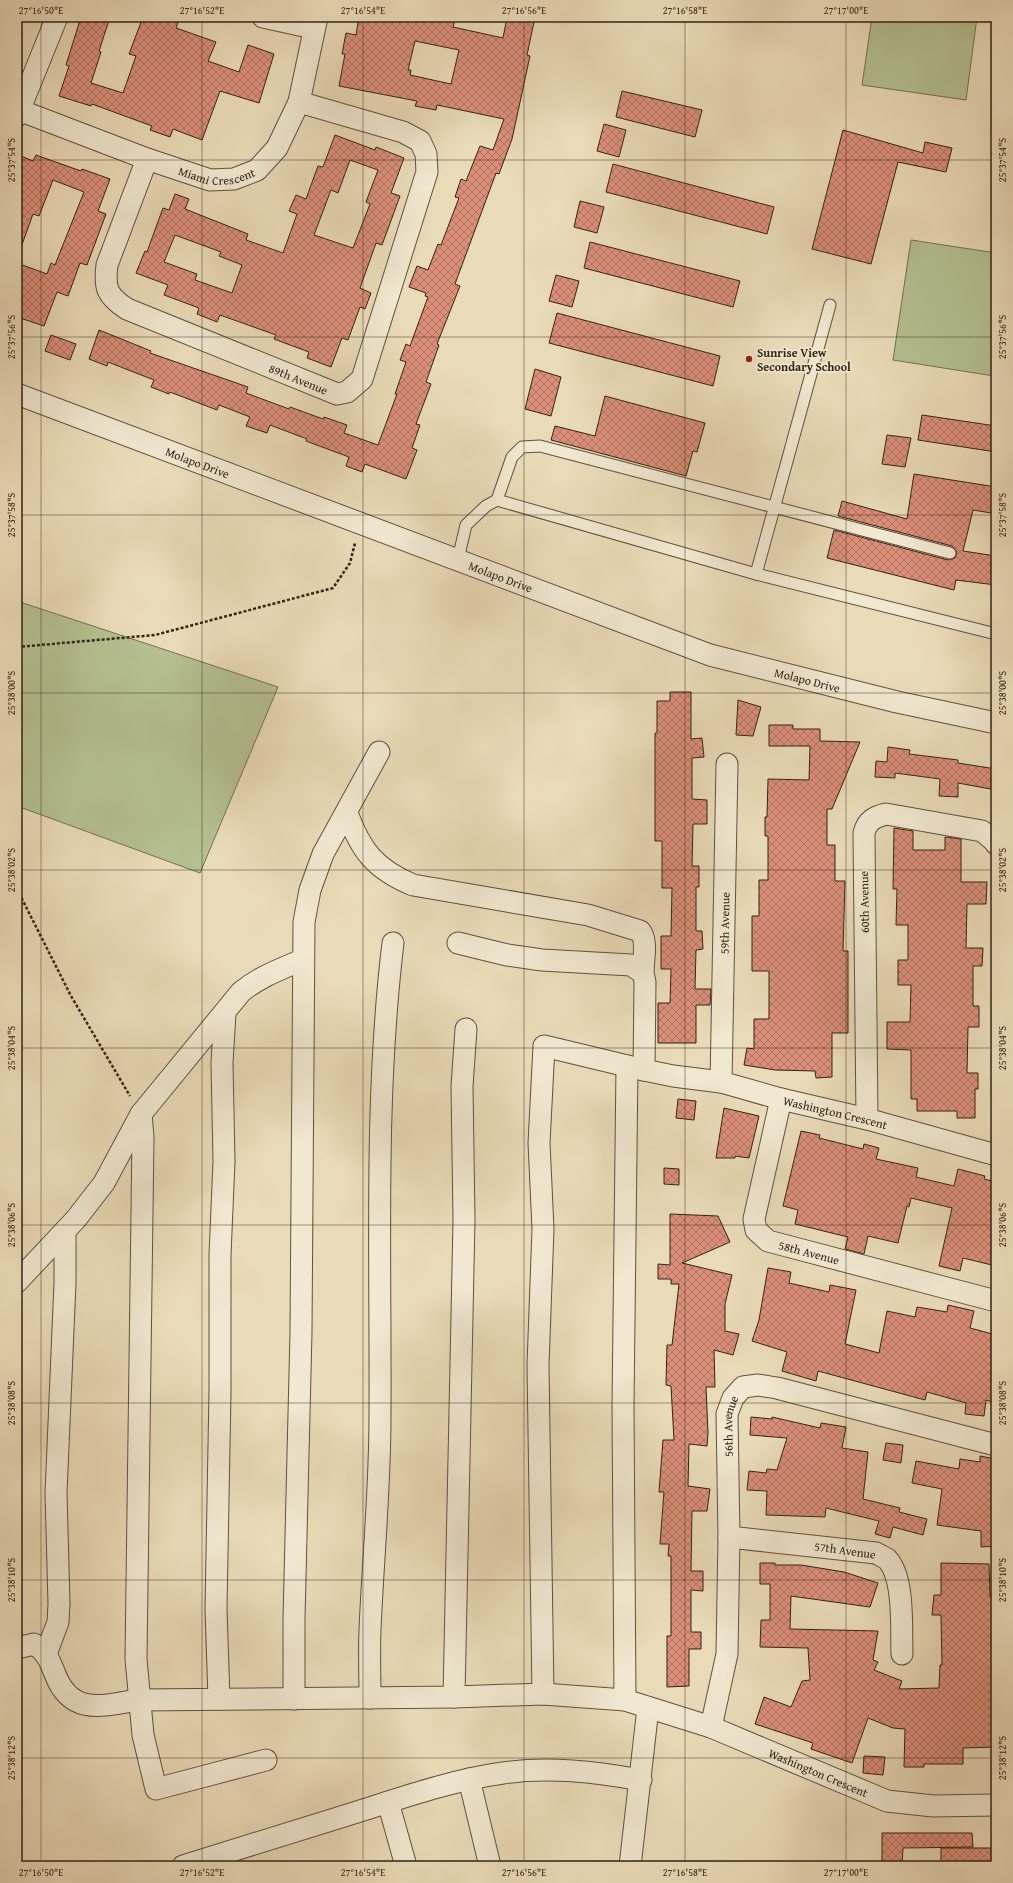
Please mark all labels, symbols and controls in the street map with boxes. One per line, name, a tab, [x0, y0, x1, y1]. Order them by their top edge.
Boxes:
text: 27°16'50"E	[19, 3, 63, 18]
text: 27°16'52"E	[180, 3, 224, 18]
text: 27°16'54"E	[341, 3, 385, 18]
text: 27°16'56"E	[502, 3, 546, 18]
text: 27°16'58"E	[663, 3, 707, 18]
text: 27°17'00"E	[824, 3, 868, 18]
text: 25°37'54"S	[4, 138, 19, 182]
text: 25°37'54"S	[995, 138, 1010, 182]
street label: Miami Crescent	[176, 162, 258, 189]
text: 25°37'56"S	[4, 315, 19, 359]
text: 25°37'56"S	[995, 315, 1010, 359]
place label: Sunrise View Secondary School	[757, 344, 851, 375]
marker: Sunrise View Secondary School	[744, 354, 754, 364]
street label: 89th Avenue	[267, 359, 331, 398]
street label: Molapo Drive	[163, 442, 232, 482]
text: 25°37'58"S	[4, 493, 19, 537]
text: 25°37'58"S	[995, 493, 1010, 537]
street label: Molapo Drive	[466, 556, 536, 596]
street label: Molapo Drive	[773, 663, 842, 696]
text: 25°38'00"S	[4, 671, 19, 715]
text: 25°38'00"S	[995, 671, 1010, 715]
text: 25°38'02"S	[4, 848, 19, 892]
text: 25°38'02"S	[995, 848, 1010, 892]
street label: 60th Avenue	[855, 870, 873, 933]
street label: 59th Avenue	[715, 891, 733, 954]
text: 25°38'04"S	[4, 1026, 19, 1070]
text: 25°38'04"S	[995, 1026, 1010, 1070]
street label: Washington Crescent	[782, 1091, 890, 1133]
text: 25°38'06"S	[4, 1203, 19, 1247]
text: 25°38'06"S	[995, 1203, 1010, 1247]
street label: 58th Avenue	[777, 1236, 842, 1268]
text: 25°38'08"S	[4, 1381, 19, 1425]
text: 25°38'08"S	[995, 1381, 1010, 1425]
street label: 56th Avenue	[718, 1393, 742, 1457]
street label: 57th Avenue	[813, 1537, 877, 1563]
text: 25°38'10"S	[4, 1558, 19, 1602]
text: 25°38'10"S	[995, 1558, 1010, 1602]
text: 25°38'12"S	[4, 1736, 19, 1780]
text: 25°38'12"S	[995, 1736, 1010, 1780]
street label: Washington Crescent	[766, 1744, 872, 1801]
text: 27°16'50"E	[19, 1865, 63, 1880]
text: 27°16'52"E	[180, 1865, 224, 1880]
text: 27°16'54"E	[341, 1865, 385, 1880]
text: 27°16'56"E	[502, 1865, 546, 1880]
text: 27°16'58"E	[663, 1865, 707, 1880]
text: 27°17'00"E	[824, 1865, 868, 1880]

